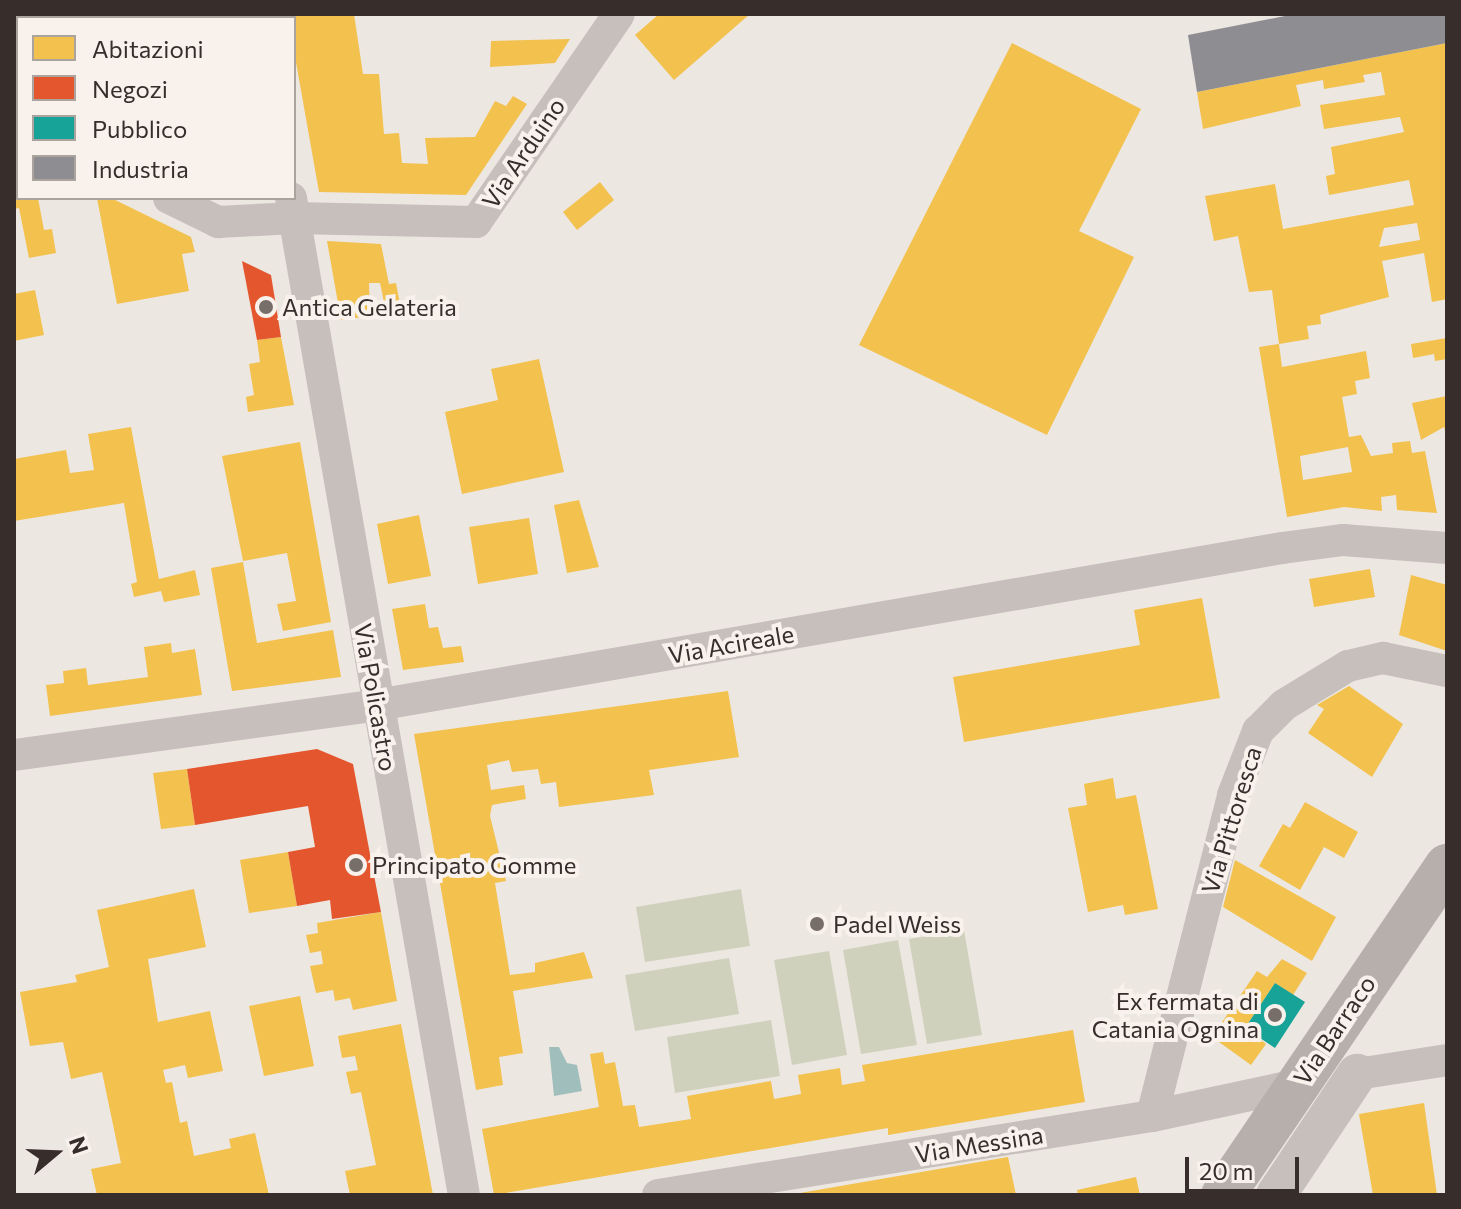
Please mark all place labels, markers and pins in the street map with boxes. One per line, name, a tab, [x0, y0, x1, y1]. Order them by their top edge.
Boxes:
place label: Antica Gelateria	[282, 293, 457, 321]
marker: Antica Gelateria	[257, 298, 275, 316]
place label: Principato Gomme	[372, 851, 576, 879]
marker: Principato Gomme	[347, 856, 365, 874]
place label: Padel Weiss	[833, 910, 961, 938]
marker: Padel Weiss	[808, 915, 826, 933]
place label: Ex fermata di Catania Ognina	[1092, 987, 1259, 1043]
marker: Ex fermata di Catania Ognina	[1266, 1006, 1284, 1024]

